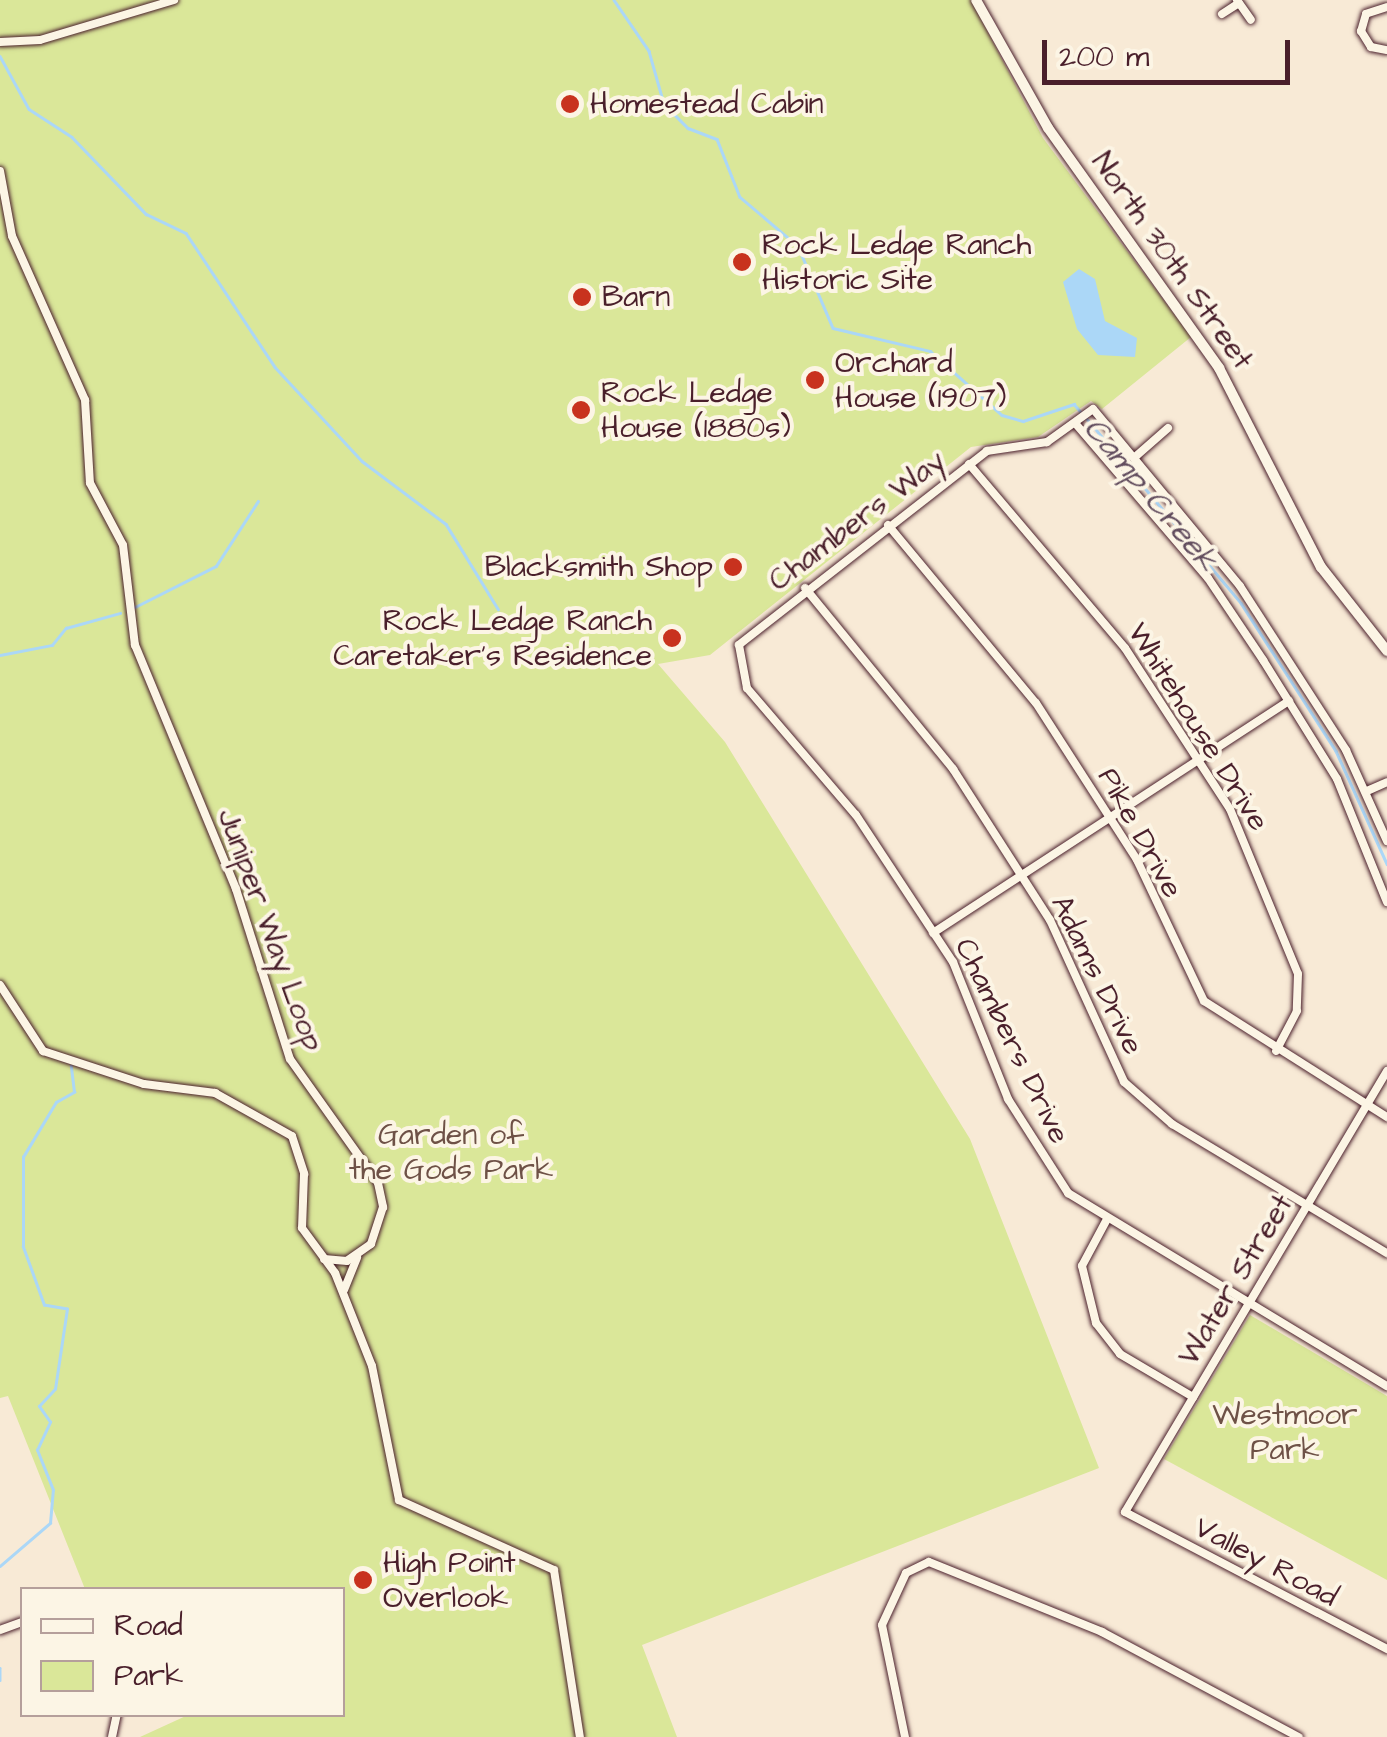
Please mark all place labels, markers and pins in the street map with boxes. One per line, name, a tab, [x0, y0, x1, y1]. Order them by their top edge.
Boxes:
place label: Homestead Cabin	[590, 86, 824, 122]
marker: Homestead Cabin	[559, 93, 581, 115]
place label: Rock Ledge Ranch Historic Site	[762, 227, 1031, 298]
marker: Rock Ledge Ranch Historic Site	[731, 251, 753, 273]
place label: Barn	[602, 279, 670, 315]
marker: Barn	[571, 286, 593, 308]
place label: Orchard House (1907)	[835, 345, 1006, 416]
marker: Orchard House (1907)	[804, 369, 826, 391]
place label: Rock Ledge House (1880s)	[601, 375, 791, 446]
marker: Rock Ledge House (1880s)	[570, 399, 592, 421]
place label: Blacksmith Shop	[485, 549, 713, 585]
marker: Blacksmith Shop	[722, 556, 744, 578]
place label: Rock Ledge Ranch Caretaker's Residence	[333, 603, 652, 674]
marker: Rock Ledge Ranch Caretaker's Residence	[661, 627, 683, 649]
place label: High Point Overlook	[383, 1545, 516, 1616]
marker: High Point Overlook	[352, 1569, 374, 1591]

